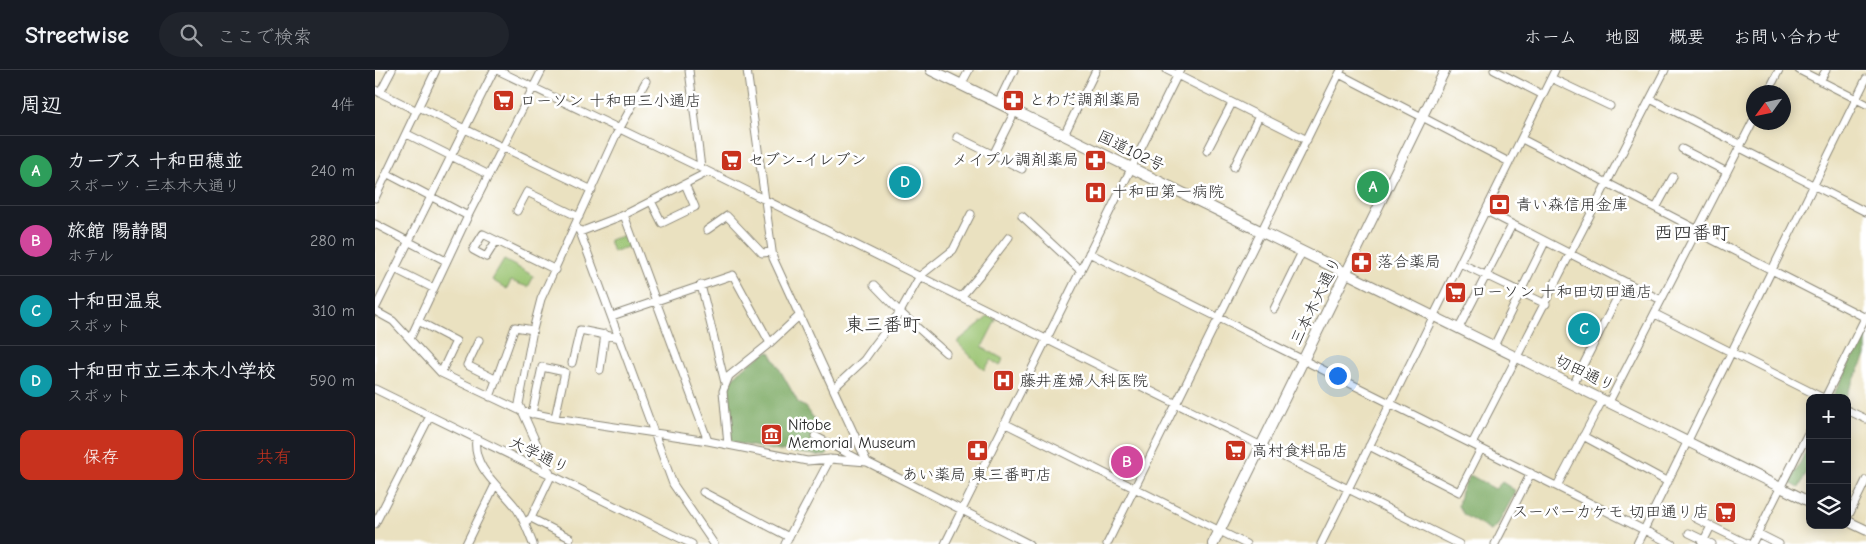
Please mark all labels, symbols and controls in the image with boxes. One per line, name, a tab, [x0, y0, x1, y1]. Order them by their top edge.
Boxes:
search box	[159, 12, 509, 57]
text: Streetwise	[25, 21, 129, 49]
icon: search	[177, 21, 205, 49]
text: ここで検索	[217, 26, 312, 48]
text: ホーム	[1524, 27, 1577, 48]
text: 地図	[1605, 27, 1641, 48]
text: 概要	[1669, 27, 1705, 48]
text: お問い合わせ	[1733, 27, 1841, 48]
north arrow	[1746, 85, 1791, 130]
pharmacy icon: とわだ調剤薬局	[1001, 88, 1025, 112]
supermarket icon: ローソン 十和田三小通店	[492, 89, 516, 113]
place label: とわだ調剤薬局	[1029, 91, 1141, 109]
place label: ローソン 十和田三小通店	[520, 92, 701, 110]
text: 周辺	[20, 93, 62, 117]
text: 4件	[331, 96, 355, 114]
street label: 国道102号	[1094, 127, 1168, 175]
supermarket icon: セブン-イレブン	[720, 148, 744, 172]
pharmacy icon: メイプル調剤薬局	[1083, 148, 1107, 172]
text: カーブス 十和田穂並	[67, 150, 244, 172]
place label: セブン-イレブン	[748, 151, 866, 169]
place label: メイプル調剤薬局	[952, 151, 1079, 169]
text: A	[32, 162, 40, 180]
text: 240 m	[311, 162, 355, 180]
pin: D	[889, 163, 921, 201]
pin: A	[1357, 168, 1389, 206]
text: スポーツ · 三本木大通り	[67, 177, 240, 195]
hospital icon: 十和田第一病院	[1084, 180, 1108, 204]
place label: 十和田第一病院	[1112, 183, 1224, 201]
bank icon: 青い森信用金庫	[1488, 193, 1512, 217]
place label: 青い森信用金庫	[1516, 196, 1628, 214]
text: 旅館 陽静閣	[67, 220, 169, 242]
district label: 西四番町	[1654, 222, 1730, 244]
text: B	[31, 232, 41, 250]
text: 280 m	[310, 232, 355, 250]
text: ホテル	[67, 247, 114, 265]
pharmacy icon: 落合薬局	[1349, 250, 1373, 274]
place label: 落合薬局	[1377, 253, 1441, 271]
street label: 三本木大通り	[1287, 254, 1345, 348]
supermarket icon: ローソン 十和田切田通店	[1443, 280, 1467, 304]
place label: ローソン 十和田切田通店	[1471, 283, 1652, 301]
text: 十和田温泉	[67, 290, 162, 312]
text: C	[31, 302, 41, 320]
text: 310 m	[312, 302, 355, 320]
pin: C	[1568, 310, 1600, 348]
district label: 東三番町	[845, 314, 921, 336]
text: スポット	[67, 317, 131, 335]
street label: 切田通り	[1552, 351, 1618, 395]
text: 十和田市立三本木小学校	[67, 360, 276, 382]
your location	[1325, 363, 1351, 389]
hospital icon: 藤井産婦人科医院	[992, 369, 1016, 393]
text: D	[31, 372, 41, 390]
text: 590 m	[310, 372, 355, 390]
place label: 藤井産婦人科医院	[1020, 372, 1148, 390]
text: スポット	[67, 387, 131, 405]
map controls	[1806, 394, 1851, 529]
button: +	[1806, 394, 1851, 439]
place label: Nitobe Memorial Museum	[788, 416, 916, 452]
museum icon: Nitobe Memorial Museum	[760, 422, 784, 446]
button: 保存	[20, 430, 183, 480]
button: 共有	[193, 430, 355, 480]
street label: 大学通り	[506, 433, 572, 477]
pharmacy icon: あい薬局 東三番町店	[965, 439, 989, 463]
supermarket icon: 高村食料品店	[1224, 439, 1248, 463]
button: −	[1806, 439, 1851, 484]
place label: 高村食料品店	[1252, 442, 1348, 460]
pin: B	[1111, 443, 1143, 481]
place label: あい薬局 東三番町店	[902, 466, 1052, 484]
button: layers	[1806, 484, 1851, 529]
supermarket icon: スーパーカケモ 切田通り店	[1713, 500, 1737, 524]
place label: スーパーカケモ 切田通り店	[1512, 503, 1709, 521]

